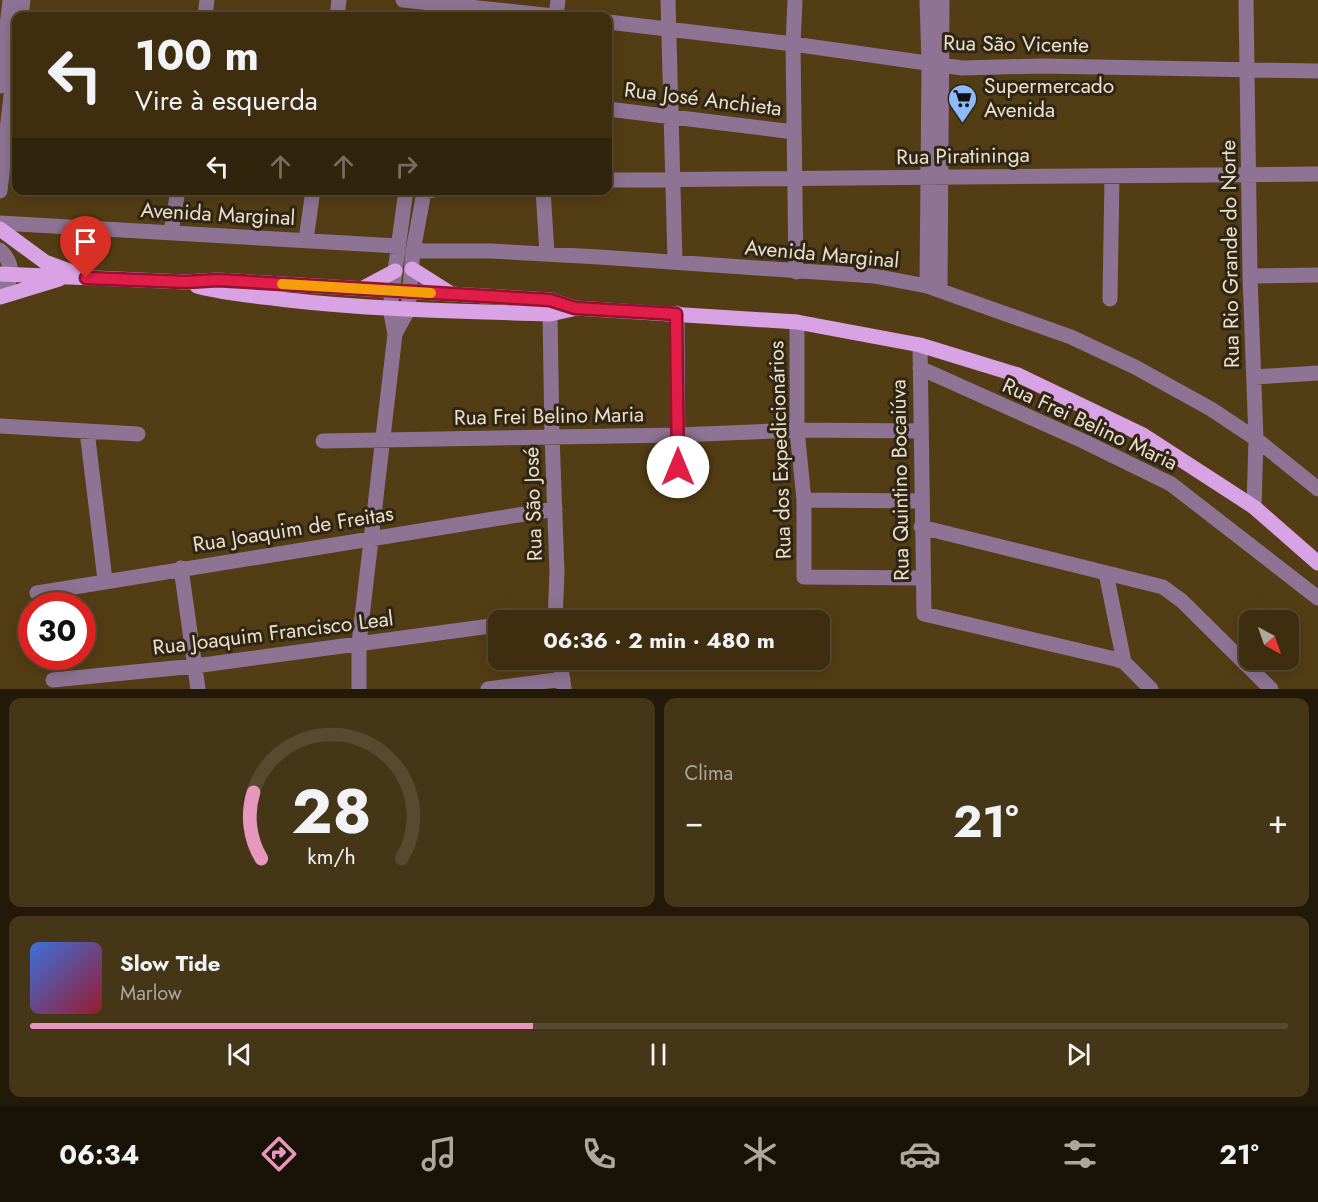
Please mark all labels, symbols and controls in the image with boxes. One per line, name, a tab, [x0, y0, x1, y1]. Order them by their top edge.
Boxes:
text: 100 m	[135, 25, 259, 86]
street label: Rua São Vicente	[943, 28, 1089, 60]
icon: left	[36, 36, 114, 114]
place label: Supermercado Avenida	[984, 71, 1114, 125]
street label: Rua José Anchieta	[622, 74, 784, 124]
text: Vire à esquerda	[135, 81, 318, 120]
supermarket icon: Supermercado Avenida	[947, 82, 979, 124]
street label: Rua Rio Grande do Norte	[1213, 139, 1247, 368]
street label: Rua Piratininga	[896, 140, 1030, 172]
icon: left	[201, 150, 234, 183]
icon: ahead	[264, 150, 297, 183]
icon: ahead	[327, 150, 360, 183]
icon: right	[390, 150, 423, 183]
street label: Avenida Marginal	[140, 195, 296, 233]
pin	[60, 216, 111, 278]
icon: arrive	[69, 225, 102, 258]
street label: Avenida Marginal	[744, 232, 900, 276]
street label: Rua dos Expedicionários	[761, 340, 799, 560]
street label: Rua Frei Belino Maria	[997, 370, 1183, 478]
street label: Rua Quintino Bocaiúva	[883, 379, 917, 581]
street label: Rua Frei Belino Maria	[454, 399, 644, 433]
position arrow	[646, 435, 710, 499]
street label: Rua São José	[516, 446, 550, 562]
street label: Rua Joaquim de Freitas	[190, 498, 396, 560]
speed limit sign: 30	[18, 592, 96, 670]
street label: Rua Joaquim Francisco Leal	[151, 603, 395, 663]
north arrow	[1239, 610, 1299, 670]
map controls	[1239, 610, 1299, 670]
text: 06:36 · 2 min · 480 m	[543, 624, 775, 656]
text: Clima	[685, 759, 733, 788]
text: 28	[292, 766, 372, 856]
text: 21°	[953, 789, 1019, 854]
text: −	[685, 798, 704, 845]
text: +	[1268, 798, 1288, 845]
text: km/h	[308, 842, 356, 873]
text: Slow Tide	[120, 947, 220, 979]
text: Marlow	[120, 979, 182, 1008]
icon: previous	[223, 1038, 256, 1071]
icon: pause	[642, 1038, 675, 1071]
icon: next	[1062, 1038, 1095, 1071]
icon: directions	[258, 1133, 300, 1175]
icon: music	[418, 1133, 460, 1175]
icon: phone	[578, 1133, 620, 1175]
icon: climate	[739, 1133, 781, 1175]
icon: car	[899, 1133, 941, 1175]
icon: filters	[1059, 1133, 1101, 1175]
text: 06:34	[59, 1135, 139, 1174]
text: 21°	[1219, 1135, 1259, 1174]

